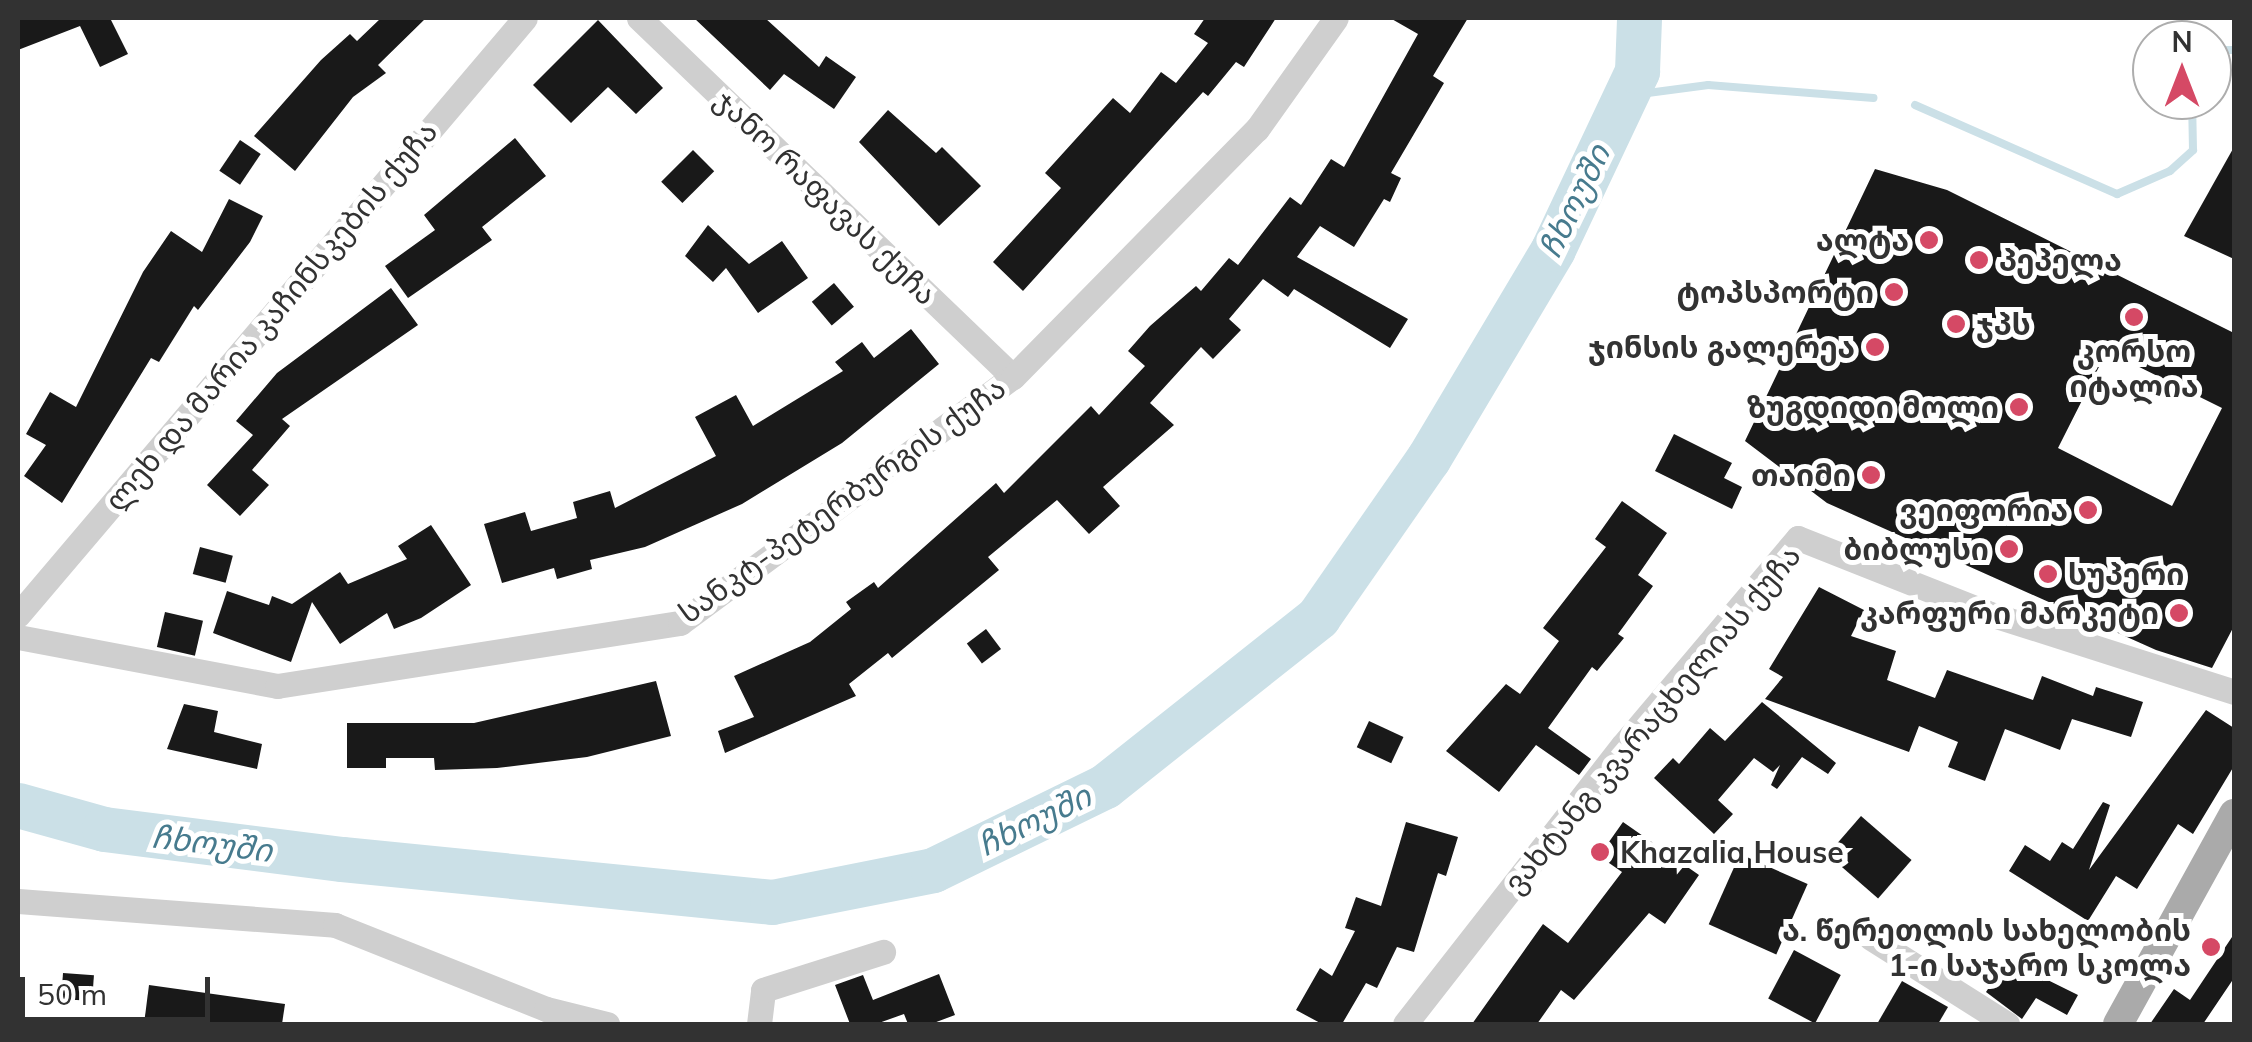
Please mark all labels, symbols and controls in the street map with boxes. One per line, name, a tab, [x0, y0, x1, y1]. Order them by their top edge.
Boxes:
north arrow	[2132, 20, 2232, 120]
text: N	[2171, 24, 2193, 59]
street label: ჯანო რაფავას ქუჩა	[708, 82, 944, 312]
street label: ლეხ და მარია კაჩინსკების ქუჩა	[97, 114, 445, 518]
water label: ჩხოუში	[1530, 138, 1618, 264]
place label: ალტა	[1816, 222, 1909, 258]
marker: ალტა	[1918, 229, 1940, 251]
place label: პეპელა	[1999, 242, 2122, 278]
marker: პეპელა	[1968, 249, 1990, 271]
place label: ტოპსპორტი	[1677, 274, 1874, 310]
marker: ტოპსპორტი	[1883, 281, 1905, 303]
place label: ჯპს	[1976, 306, 2031, 342]
marker: კორსო იტალია	[2123, 306, 2145, 328]
marker: ჯპს	[1945, 313, 1967, 335]
place label: ჯინსის გალერეა	[1588, 329, 1855, 365]
place label: კორსო იტალია	[2069, 333, 2199, 404]
marker: ჯინსის გალერეა	[1864, 336, 1886, 358]
street label: სანკტ-პეტერბურგის ქუჩა	[672, 369, 1012, 631]
place label: ზუგდიდი მოლი	[1747, 389, 1999, 425]
marker: ზუგდიდი მოლი	[2008, 396, 2030, 418]
place label: თაიმი	[1751, 457, 1851, 493]
marker: თაიმი	[1860, 464, 1882, 486]
place label: ვეიფორია	[1899, 492, 2068, 528]
marker: ვეიფორია	[2077, 499, 2099, 521]
place label: ბიბლუსი	[1843, 531, 1989, 567]
street label: ვახტანგ კვარაცხელიას ქუჩა	[1496, 538, 1808, 900]
marker: ბიბლუსი	[1998, 538, 2020, 560]
place label: სუპერი	[2068, 556, 2184, 592]
marker: სუპერი	[2037, 563, 2059, 585]
place label: კარფური მარკეტი	[1860, 595, 2159, 631]
marker: კარფური მარკეტი	[2168, 602, 2190, 624]
water label: ჩხოუში	[971, 776, 1097, 864]
water label: ჩხოუში	[150, 817, 274, 869]
place label: Khazalia House	[1620, 834, 1844, 870]
marker: Khazalia House	[1589, 841, 1611, 863]
place label: ა. წერეთლის სახელობის 1-ი საჯარო სკოლა	[1782, 912, 2191, 982]
marker: ა. წერეთლის სახელობის 1-ი საჯარო სკოლა	[2200, 936, 2222, 958]
scale bar	[25, 957, 215, 1019]
text: 50 m	[37, 975, 107, 1013]

